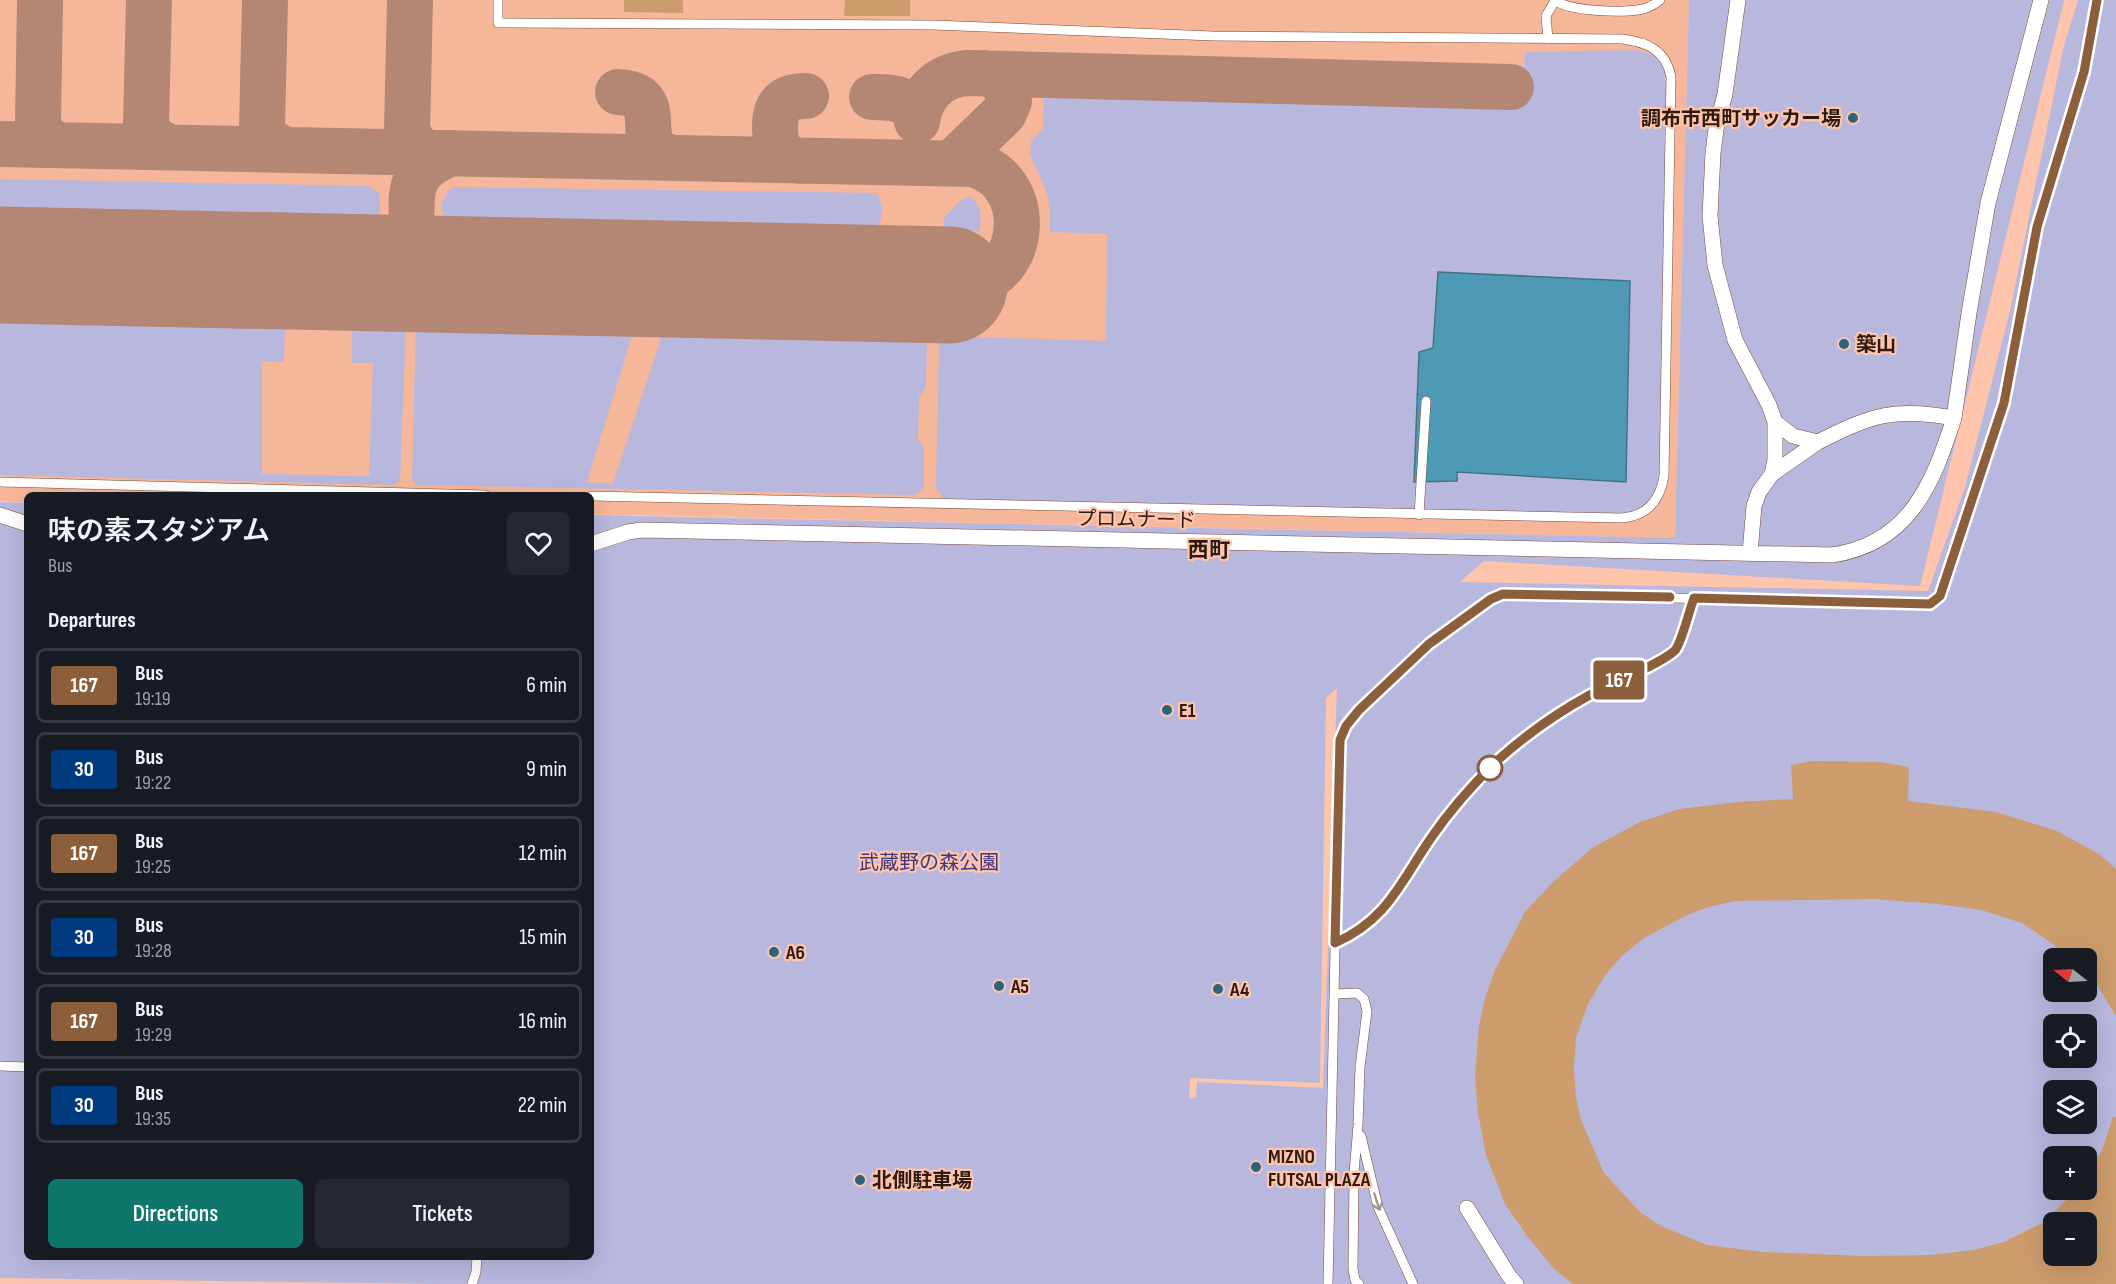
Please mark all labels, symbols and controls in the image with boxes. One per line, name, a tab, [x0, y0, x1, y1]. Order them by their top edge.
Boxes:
place label: 調布市西町サッカー場	[1641, 107, 1841, 131]
marker: 調布市西町サッカー場	[1846, 111, 1860, 125]
place label: 築山	[1856, 333, 1896, 357]
marker: 築山	[1837, 337, 1851, 351]
street label: プロムナード	[1076, 507, 1196, 533]
button: heart	[507, 512, 570, 575]
text: 味の素スタジアム	[48, 515, 270, 548]
district label: 西町	[1188, 538, 1230, 563]
text: Bus	[48, 554, 72, 578]
text: Departures	[48, 607, 136, 634]
text: Bus	[135, 660, 164, 687]
line badge: 167	[1584, 660, 1654, 700]
text: 167	[1605, 668, 1633, 693]
text: 6 min	[526, 672, 567, 699]
text: 167	[70, 673, 98, 698]
text: 19:19	[135, 687, 171, 711]
place label: E1	[1179, 699, 1196, 723]
marker: E1	[1160, 703, 1174, 717]
text: Bus	[135, 744, 164, 771]
unlabelled marker	[1477, 755, 1503, 781]
text: 9 min	[526, 756, 567, 783]
text: 30	[74, 757, 94, 782]
text: 19:22	[135, 771, 171, 795]
text: Bus	[135, 828, 164, 855]
text: 12 min	[519, 840, 567, 867]
text: 167	[70, 841, 98, 866]
park label: 武蔵野の森公園	[859, 851, 999, 875]
text: 19:25	[135, 855, 171, 879]
text: Bus	[135, 912, 164, 939]
text: 15 min	[519, 924, 567, 951]
text: 30	[74, 925, 94, 950]
text: 19:28	[135, 939, 172, 963]
place label: A6	[785, 941, 805, 965]
marker: A6	[767, 945, 781, 959]
north arrow	[2043, 948, 2097, 1002]
map controls	[2043, 948, 2097, 1266]
place label: A5	[1010, 975, 1029, 999]
place label: A4	[1229, 978, 1249, 1002]
marker: A5	[992, 979, 1006, 993]
marker: A4	[1211, 982, 1225, 996]
text: Bus	[135, 996, 164, 1023]
text: 16 min	[519, 1008, 567, 1035]
text: 167	[70, 1009, 98, 1034]
button: locate	[2043, 1014, 2097, 1068]
text: 19:29	[135, 1023, 172, 1047]
text: Bus	[135, 1080, 164, 1107]
button: layers	[2043, 1080, 2097, 1134]
text: 22 min	[518, 1092, 567, 1119]
text: 30	[74, 1093, 94, 1118]
text: 19:35	[135, 1107, 171, 1131]
place label: MIZNO FUTSAL PLAZA	[1268, 1145, 1371, 1192]
button: +	[2043, 1146, 2097, 1200]
marker: MIZNO FUTSAL PLAZA	[1249, 1160, 1263, 1174]
place label: 北側駐車場	[872, 1169, 972, 1193]
marker: 北側駐車場	[853, 1173, 867, 1187]
button: Directions	[48, 1179, 303, 1248]
button: Tickets	[315, 1179, 570, 1248]
one-way arrow	[1373, 1192, 1384, 1211]
button: −	[2043, 1212, 2097, 1266]

